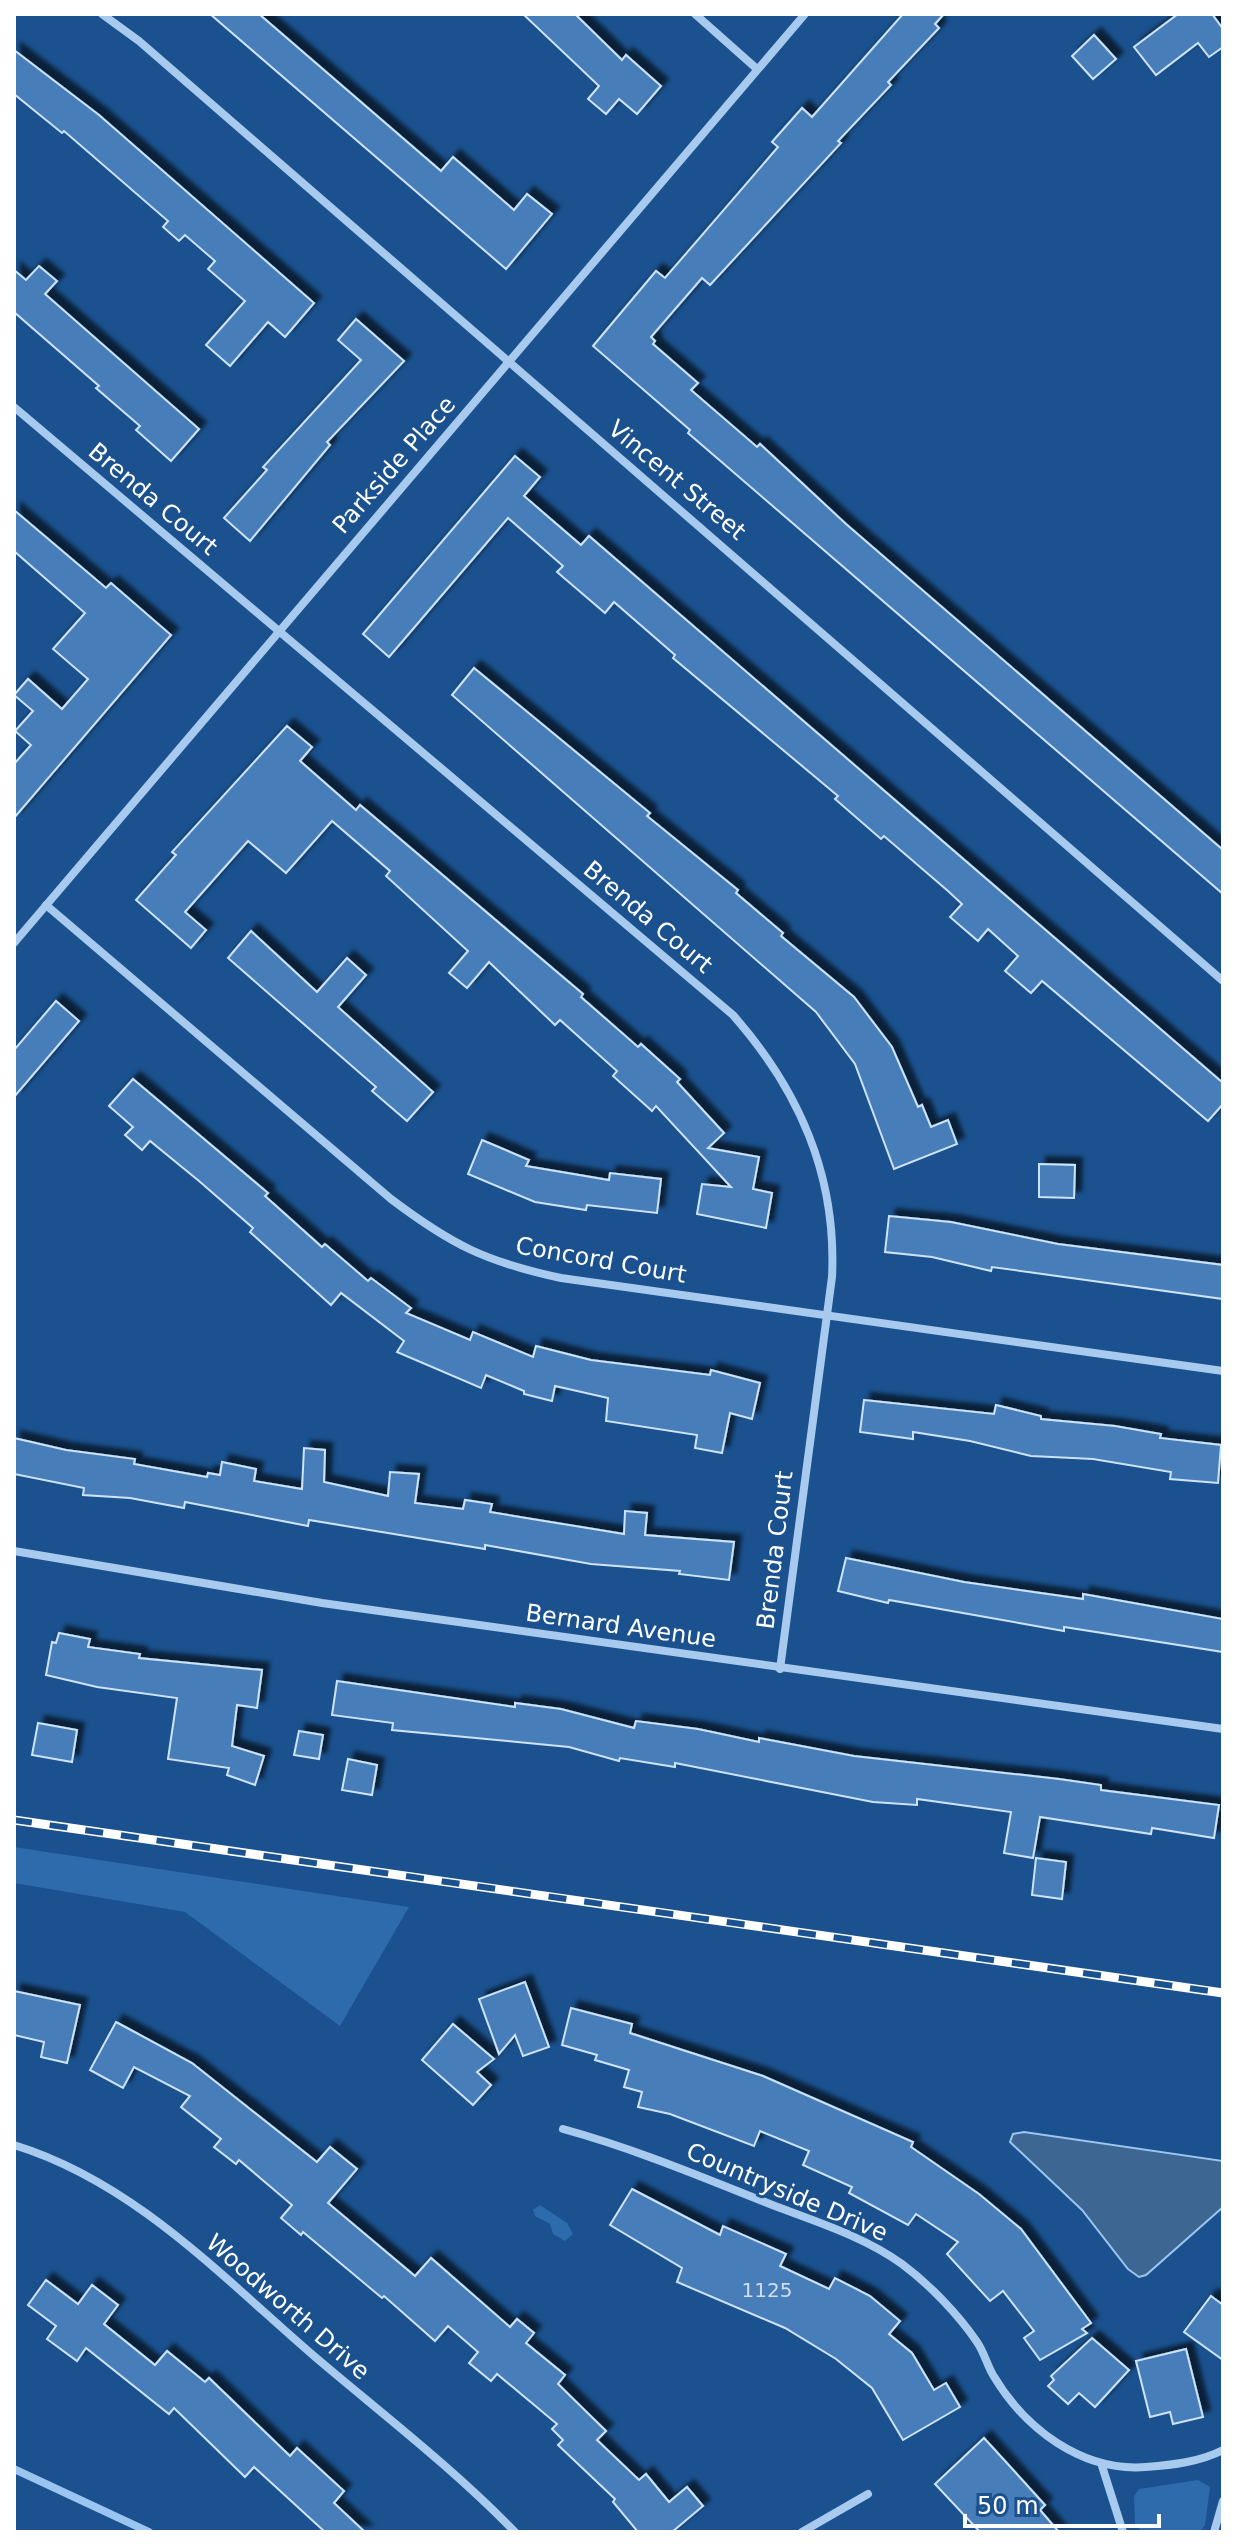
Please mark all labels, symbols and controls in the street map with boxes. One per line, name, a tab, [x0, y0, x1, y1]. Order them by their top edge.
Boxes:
street label: Parkside Place	[327, 391, 461, 539]
street label: Vincent Street	[603, 414, 751, 546]
street label: Brenda Court	[83, 437, 223, 561]
street label: Brenda Court	[578, 855, 718, 979]
street label: Concord Court	[513, 1231, 689, 1289]
street label: Brenda Court	[751, 1469, 799, 1631]
street label: Bernard Avenue	[524, 1599, 718, 1653]
street label: Countryside Drive	[682, 2137, 892, 2247]
street label: Woodworth Drive	[201, 2228, 375, 2386]
house number: 1125	[742, 2278, 792, 2302]
scale bar	[965, 2478, 1159, 2528]
text: 50 m	[977, 2492, 1039, 2520]

